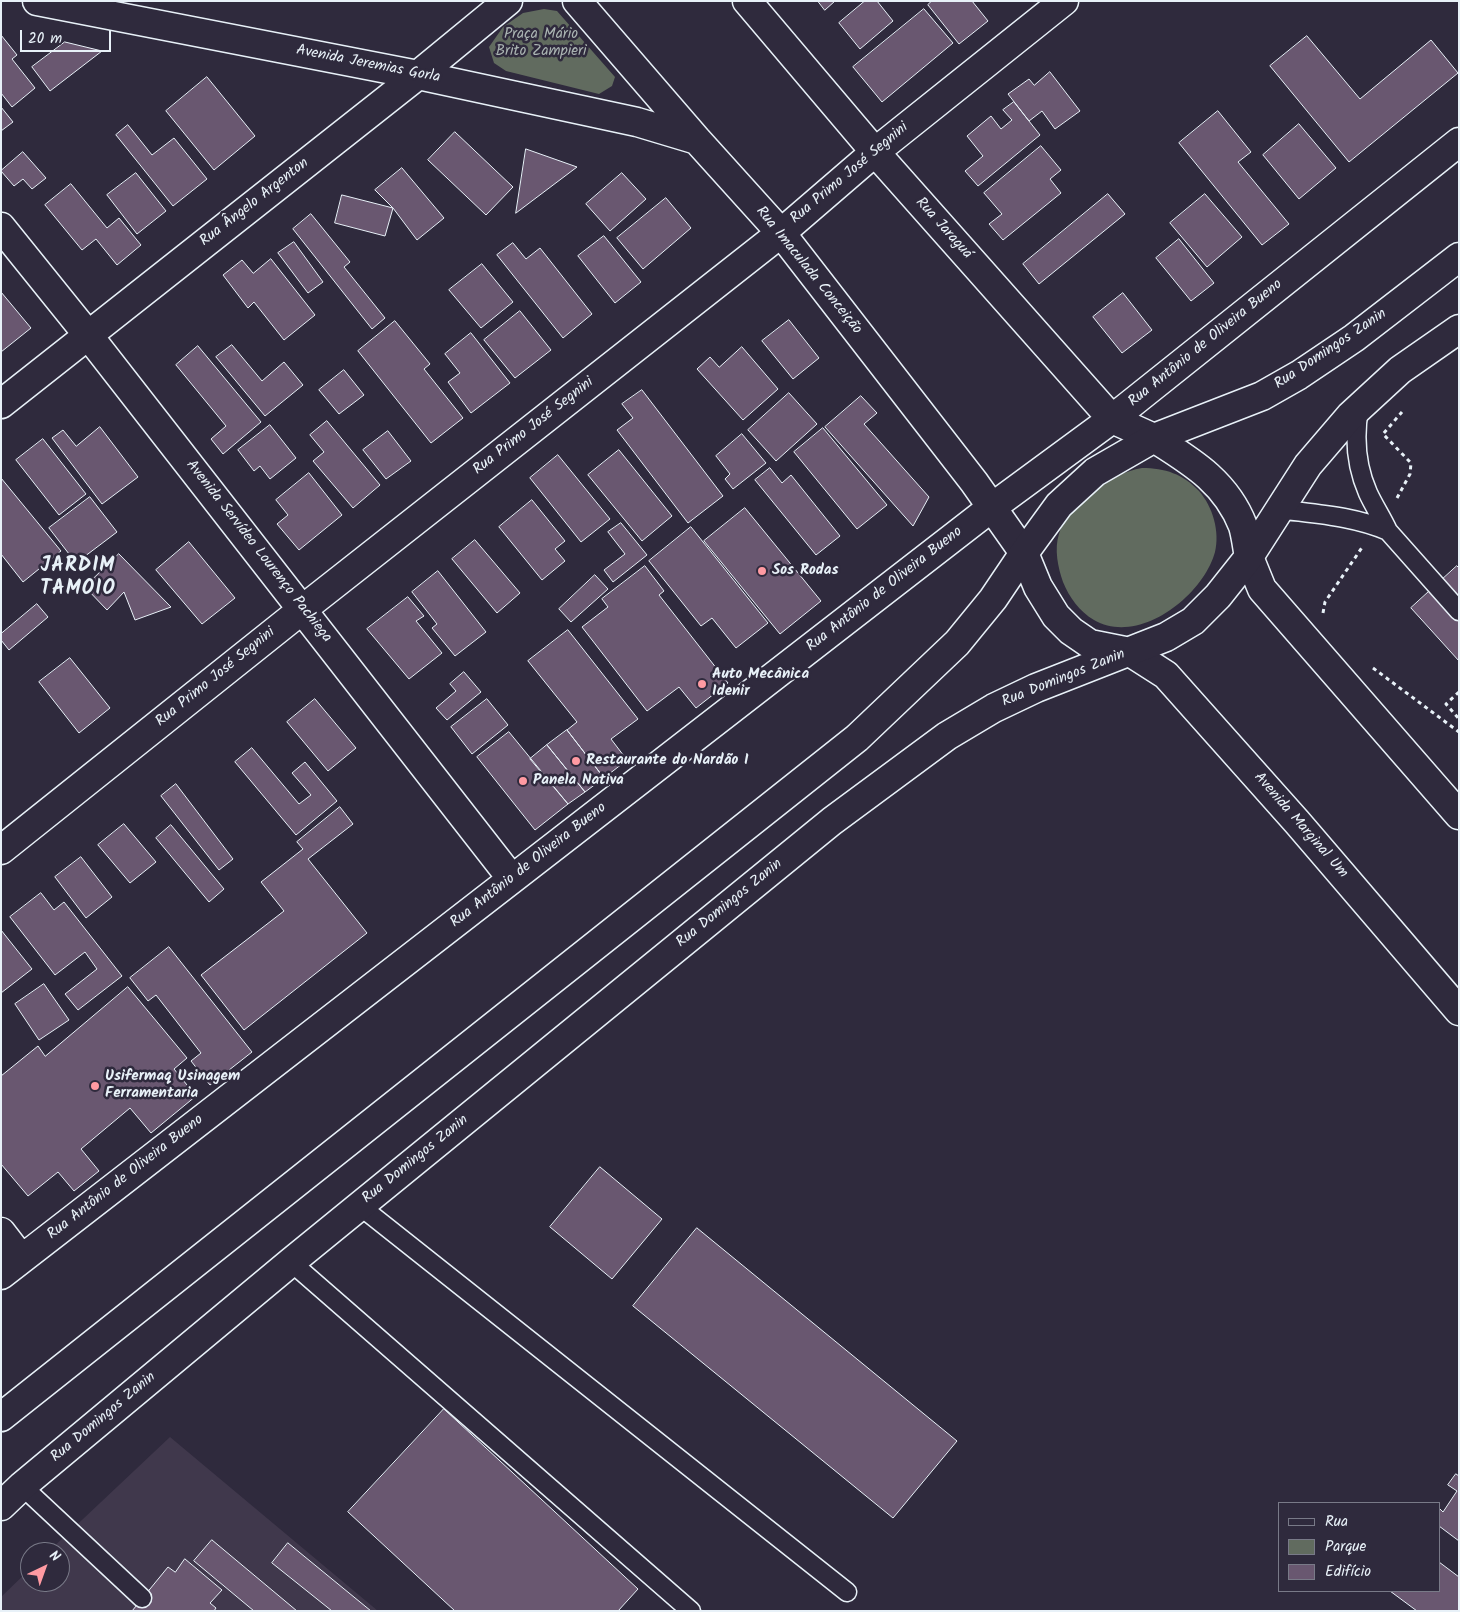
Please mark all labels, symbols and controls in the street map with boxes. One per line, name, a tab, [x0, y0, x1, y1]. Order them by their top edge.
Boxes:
scale bar	[22, 20, 114, 52]
park label: Praça Mário Brito Zampieri	[495, 26, 587, 61]
text: 20 m	[28, 27, 62, 51]
street label: Avenida Jeremias Gorla	[294, 42, 442, 88]
street label: Rua Primo José Segnini	[787, 119, 913, 229]
street label: Rua Ângelo Argenton	[197, 155, 313, 251]
street label: Rua Jaraguá	[911, 195, 975, 263]
street label: Rua Imaculada Conceição	[751, 204, 865, 338]
street label: Rua Antônio de Oliveira Bueno	[1125, 276, 1287, 412]
street label: Rua Domingos Zanin	[1272, 306, 1390, 394]
street label: Rua Primo José Segnini	[470, 374, 598, 480]
street label: Avenida Servídeo Lourenço Pachiega	[181, 457, 335, 647]
street label: Rua Antônio de Oliveira Bueno	[804, 524, 966, 656]
district label: JARDIM TAMOIO	[39, 556, 117, 603]
place label: Sos Rodas	[772, 562, 838, 580]
marker: Sos Rodas	[756, 565, 768, 577]
street label: Rua Primo José Segnini	[153, 624, 279, 732]
street label: Rua Domingos Zanin	[1000, 646, 1128, 712]
place label: Auto Mecânica Idenir	[712, 666, 809, 701]
marker: Auto Mecânica Idenir	[696, 678, 708, 690]
place label: Restaurante do Nardão I	[586, 752, 749, 770]
marker: Restaurante do Nardão I	[570, 755, 582, 767]
street label: Avenida Marginal Um	[1249, 769, 1351, 883]
place label: Panela Nativa	[533, 772, 624, 790]
marker: Panela Nativa	[517, 775, 529, 787]
street label: Rua Antônio de Oliveira Bueno	[448, 800, 610, 932]
street label: Rua Domingos Zanin	[673, 856, 787, 952]
place label: Usifermaq Usinagem Ferramentaria	[105, 1068, 240, 1103]
marker: Usifermaq Usinagem Ferramentaria	[89, 1080, 101, 1092]
street label: Rua Antônio de Oliveira Bueno	[45, 1112, 207, 1244]
street label: Rua Domingos Zanin	[359, 1112, 473, 1208]
street label: Rua Domingos Zanin	[48, 1369, 160, 1467]
legend	[1278, 1502, 1440, 1592]
text: Rua	[1325, 1510, 1348, 1534]
text: Parque	[1325, 1535, 1366, 1559]
north arrow	[20, 1542, 70, 1592]
text: N	[44, 1545, 65, 1568]
text: Edifício	[1325, 1560, 1371, 1584]

